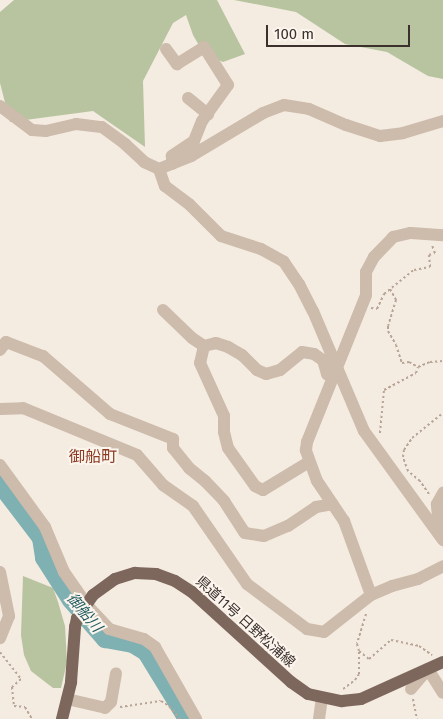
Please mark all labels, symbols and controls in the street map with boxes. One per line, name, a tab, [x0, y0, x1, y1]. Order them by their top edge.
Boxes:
scale bar	[268, 15, 412, 47]
text: 100 m	[274, 25, 314, 43]
district label: 御船町	[69, 447, 117, 467]
street label: 県道11号 日野松浦線	[192, 573, 298, 671]
water label: 御船川	[63, 590, 105, 636]

